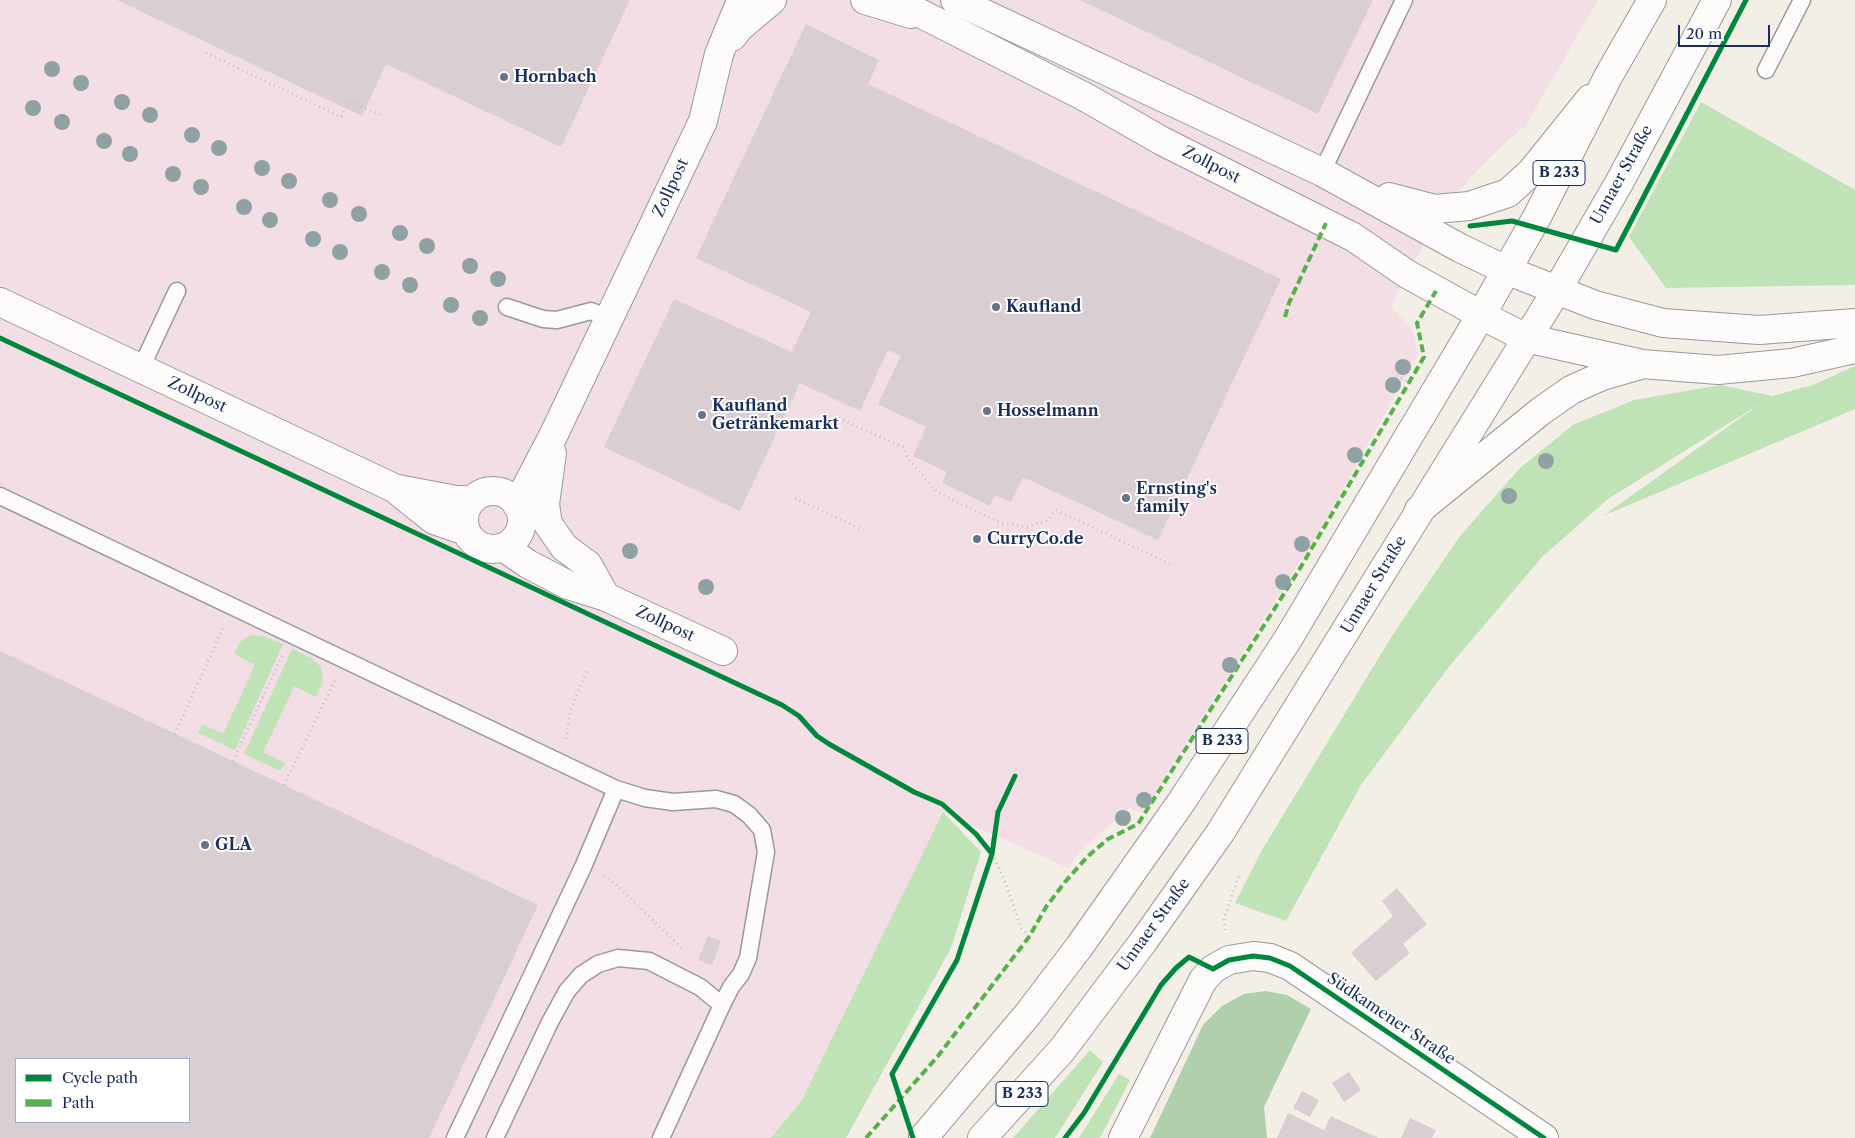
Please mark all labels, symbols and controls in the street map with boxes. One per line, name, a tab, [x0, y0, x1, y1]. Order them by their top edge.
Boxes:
scale bar	[1680, 15, 1772, 47]
text: 20 m	[1686, 24, 1722, 43]
place label: Hornbach	[514, 67, 597, 87]
marker: Hornbach	[498, 71, 510, 83]
street label: Unnaer Straße	[1587, 122, 1657, 228]
street label: Zollpost	[1179, 142, 1243, 188]
street label: Zollpost	[649, 156, 693, 220]
road number: B 233	[1533, 160, 1585, 186]
place label: Kaufland	[1006, 297, 1081, 317]
marker: Kaufland	[990, 301, 1002, 313]
street label: Zollpost	[165, 373, 229, 417]
place label: Kaufland Getränkemarkt	[712, 396, 839, 434]
place label: Hosselmann	[997, 401, 1099, 421]
marker: Hosselmann	[981, 405, 993, 417]
marker: Kaufland Getränkemarkt	[696, 409, 708, 421]
place label: Ernsting's family	[1136, 479, 1217, 517]
marker: Ernsting's family	[1120, 492, 1132, 504]
place label: CurryCo.de	[987, 529, 1084, 549]
marker: CurryCo.de	[971, 533, 983, 545]
street label: Unnaer Straße	[1337, 533, 1411, 637]
street label: Zollpost	[633, 602, 697, 646]
road number: B 233	[1196, 728, 1248, 754]
place label: GLA	[215, 835, 252, 855]
marker: GLA	[199, 839, 211, 851]
street label: Unnaer Straße	[1114, 875, 1194, 975]
street label: Südkamener Straße	[1323, 969, 1459, 1069]
legend	[15, 1058, 190, 1123]
text: Cycle path	[62, 1068, 138, 1087]
road number: B 233	[996, 1082, 1048, 1106]
text: Path	[62, 1093, 94, 1112]

